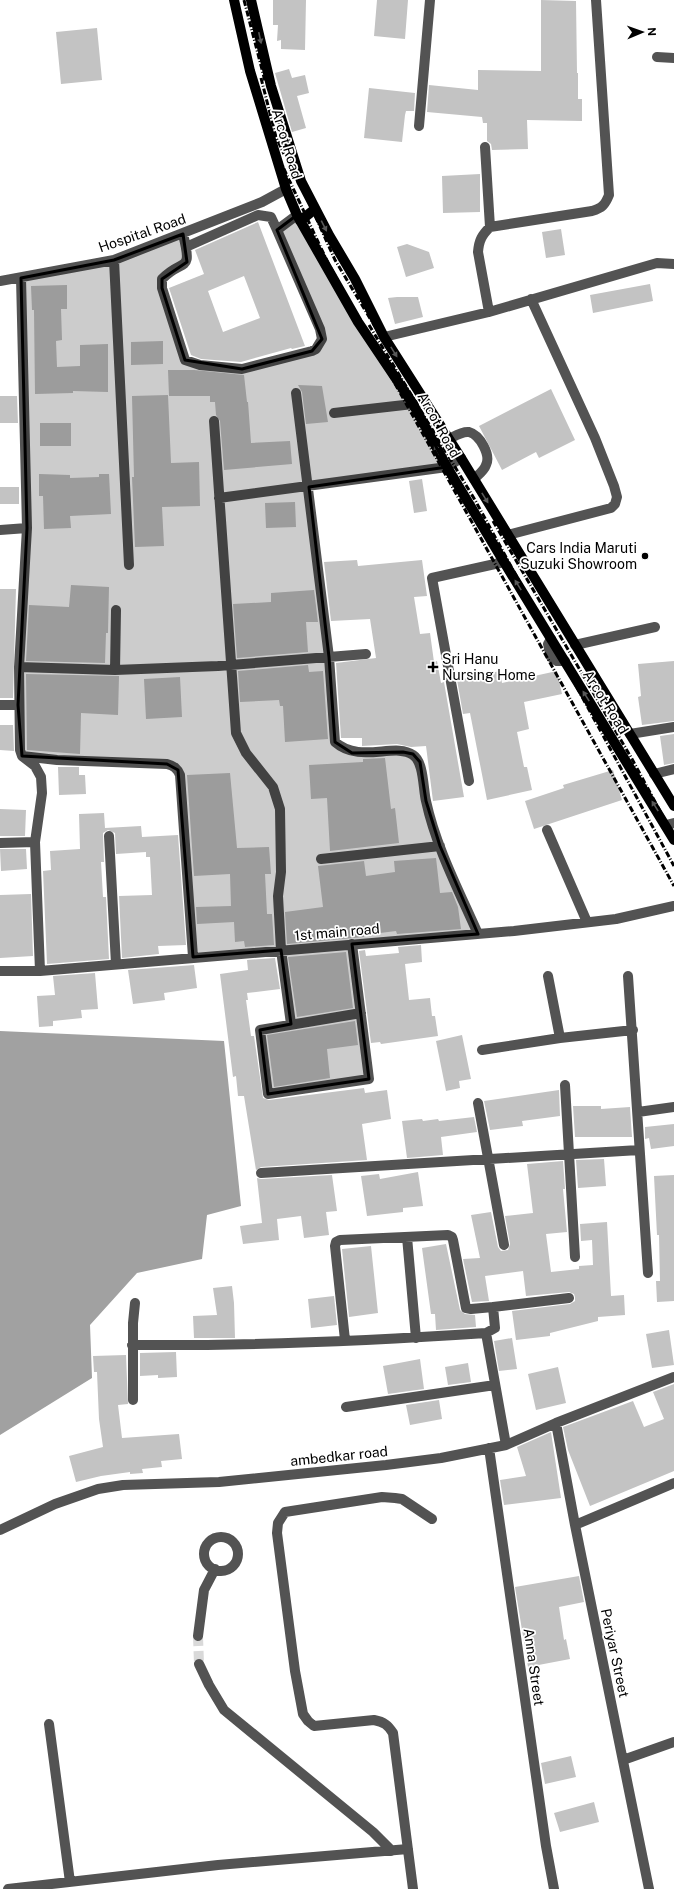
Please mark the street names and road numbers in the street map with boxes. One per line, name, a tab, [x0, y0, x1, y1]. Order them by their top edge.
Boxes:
street label: Arcot Road	[269, 107, 305, 181]
street label: Hospital Road	[96, 211, 188, 255]
street label: Arcot Road	[414, 389, 464, 461]
street label: Arcot Road	[580, 667, 632, 737]
street label: 1st main road	[294, 920, 380, 944]
street label: ambedkar road	[289, 1443, 389, 1469]
street label: Periyar Street	[598, 1607, 632, 1699]
street label: Anna Street	[521, 1627, 547, 1707]

